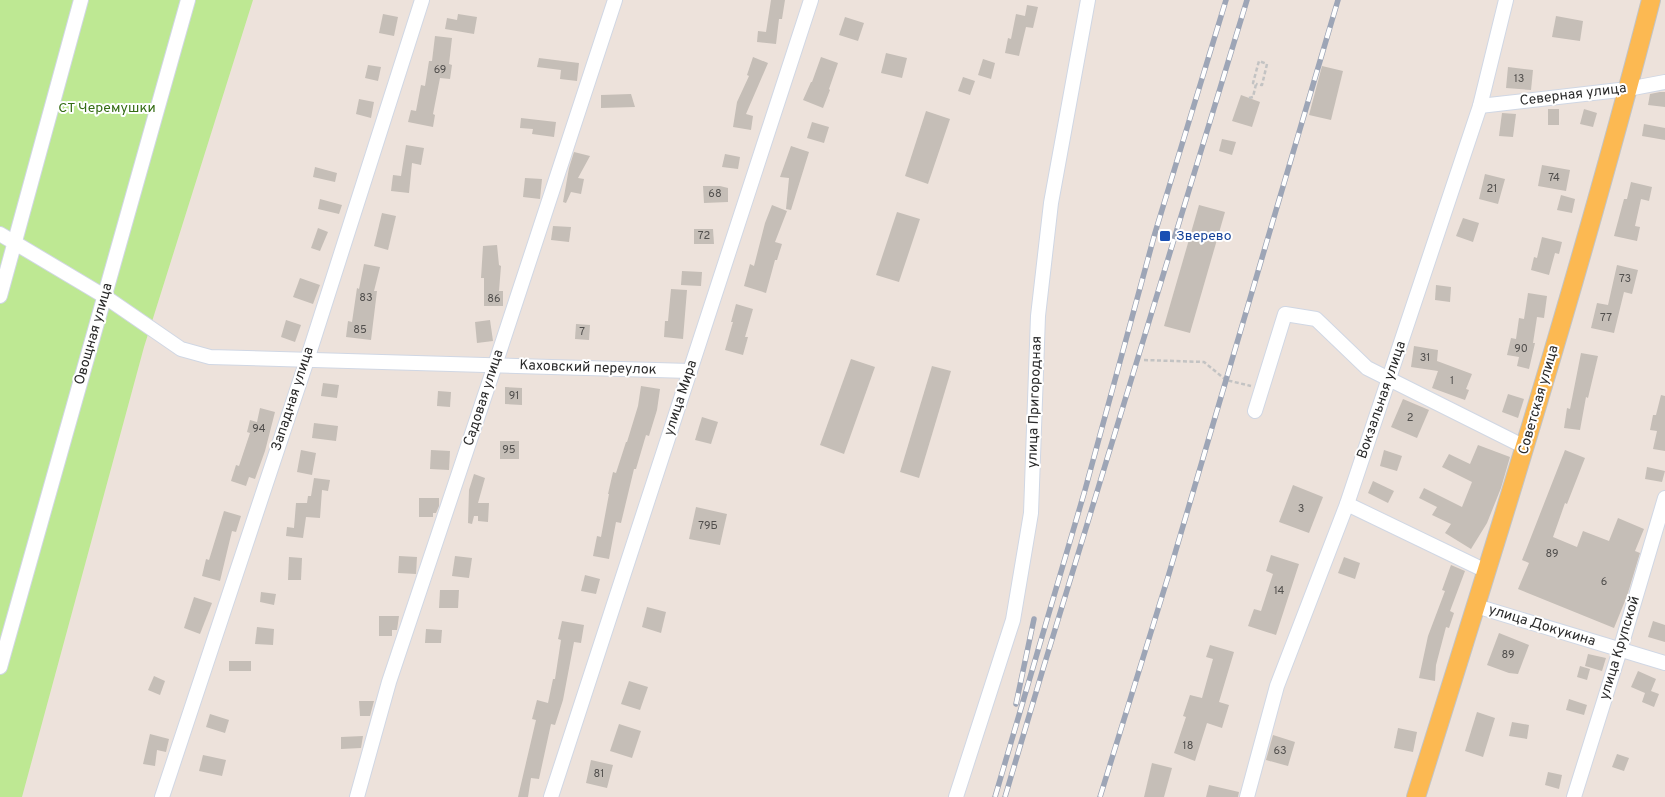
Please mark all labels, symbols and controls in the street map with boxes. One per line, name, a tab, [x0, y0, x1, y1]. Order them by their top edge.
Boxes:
house number: 69	[434, 63, 446, 77]
house number: 13	[1514, 72, 1524, 86]
street label: Северная улица	[1519, 80, 1627, 110]
park label: СТ Черемушки	[58, 100, 156, 117]
house number: 74	[1548, 171, 1560, 185]
house number: 21	[1487, 182, 1497, 196]
house number: 68	[708, 187, 722, 201]
place label: Зверево	[1176, 228, 1232, 245]
house number: 72	[698, 229, 710, 243]
marker: Зверево	[1158, 229, 1172, 243]
house number: 73	[1619, 272, 1631, 286]
street label: Овощная улица	[71, 281, 117, 387]
house number: 83	[359, 291, 373, 305]
house number: 86	[487, 292, 501, 306]
house number: 77	[1600, 311, 1612, 325]
house number: 85	[353, 323, 367, 337]
house number: 7	[579, 325, 585, 339]
street label: улица Пригородная	[1024, 336, 1046, 468]
street label: Вокзальная улица	[1354, 339, 1410, 461]
house number: 90	[1514, 342, 1528, 356]
street label: Советская улица	[1515, 343, 1563, 457]
street label: Западная улица	[268, 345, 318, 453]
street label: Садовая улица	[460, 348, 508, 448]
house number: 31	[1420, 351, 1430, 365]
street label: Каховский переулок	[519, 357, 657, 379]
street label: улица Мира	[661, 358, 701, 438]
house number: 1	[1450, 374, 1454, 388]
house number: 91	[509, 389, 519, 403]
house number: 2	[1407, 411, 1413, 425]
house number: 94	[252, 422, 266, 436]
house number: 95	[502, 443, 516, 457]
house number: 3	[1298, 502, 1304, 516]
house number: 79Б	[698, 519, 718, 533]
house number: 89	[1545, 547, 1559, 561]
house number: 6	[1601, 575, 1607, 589]
house number: 14	[1274, 584, 1285, 598]
street label: улица Крупской	[1596, 594, 1644, 702]
street label: улица Докукина	[1486, 602, 1598, 650]
house number: 89	[1501, 648, 1515, 662]
house number: 18	[1183, 739, 1193, 753]
house number: 63	[1273, 744, 1287, 758]
house number: 81	[594, 767, 604, 781]

